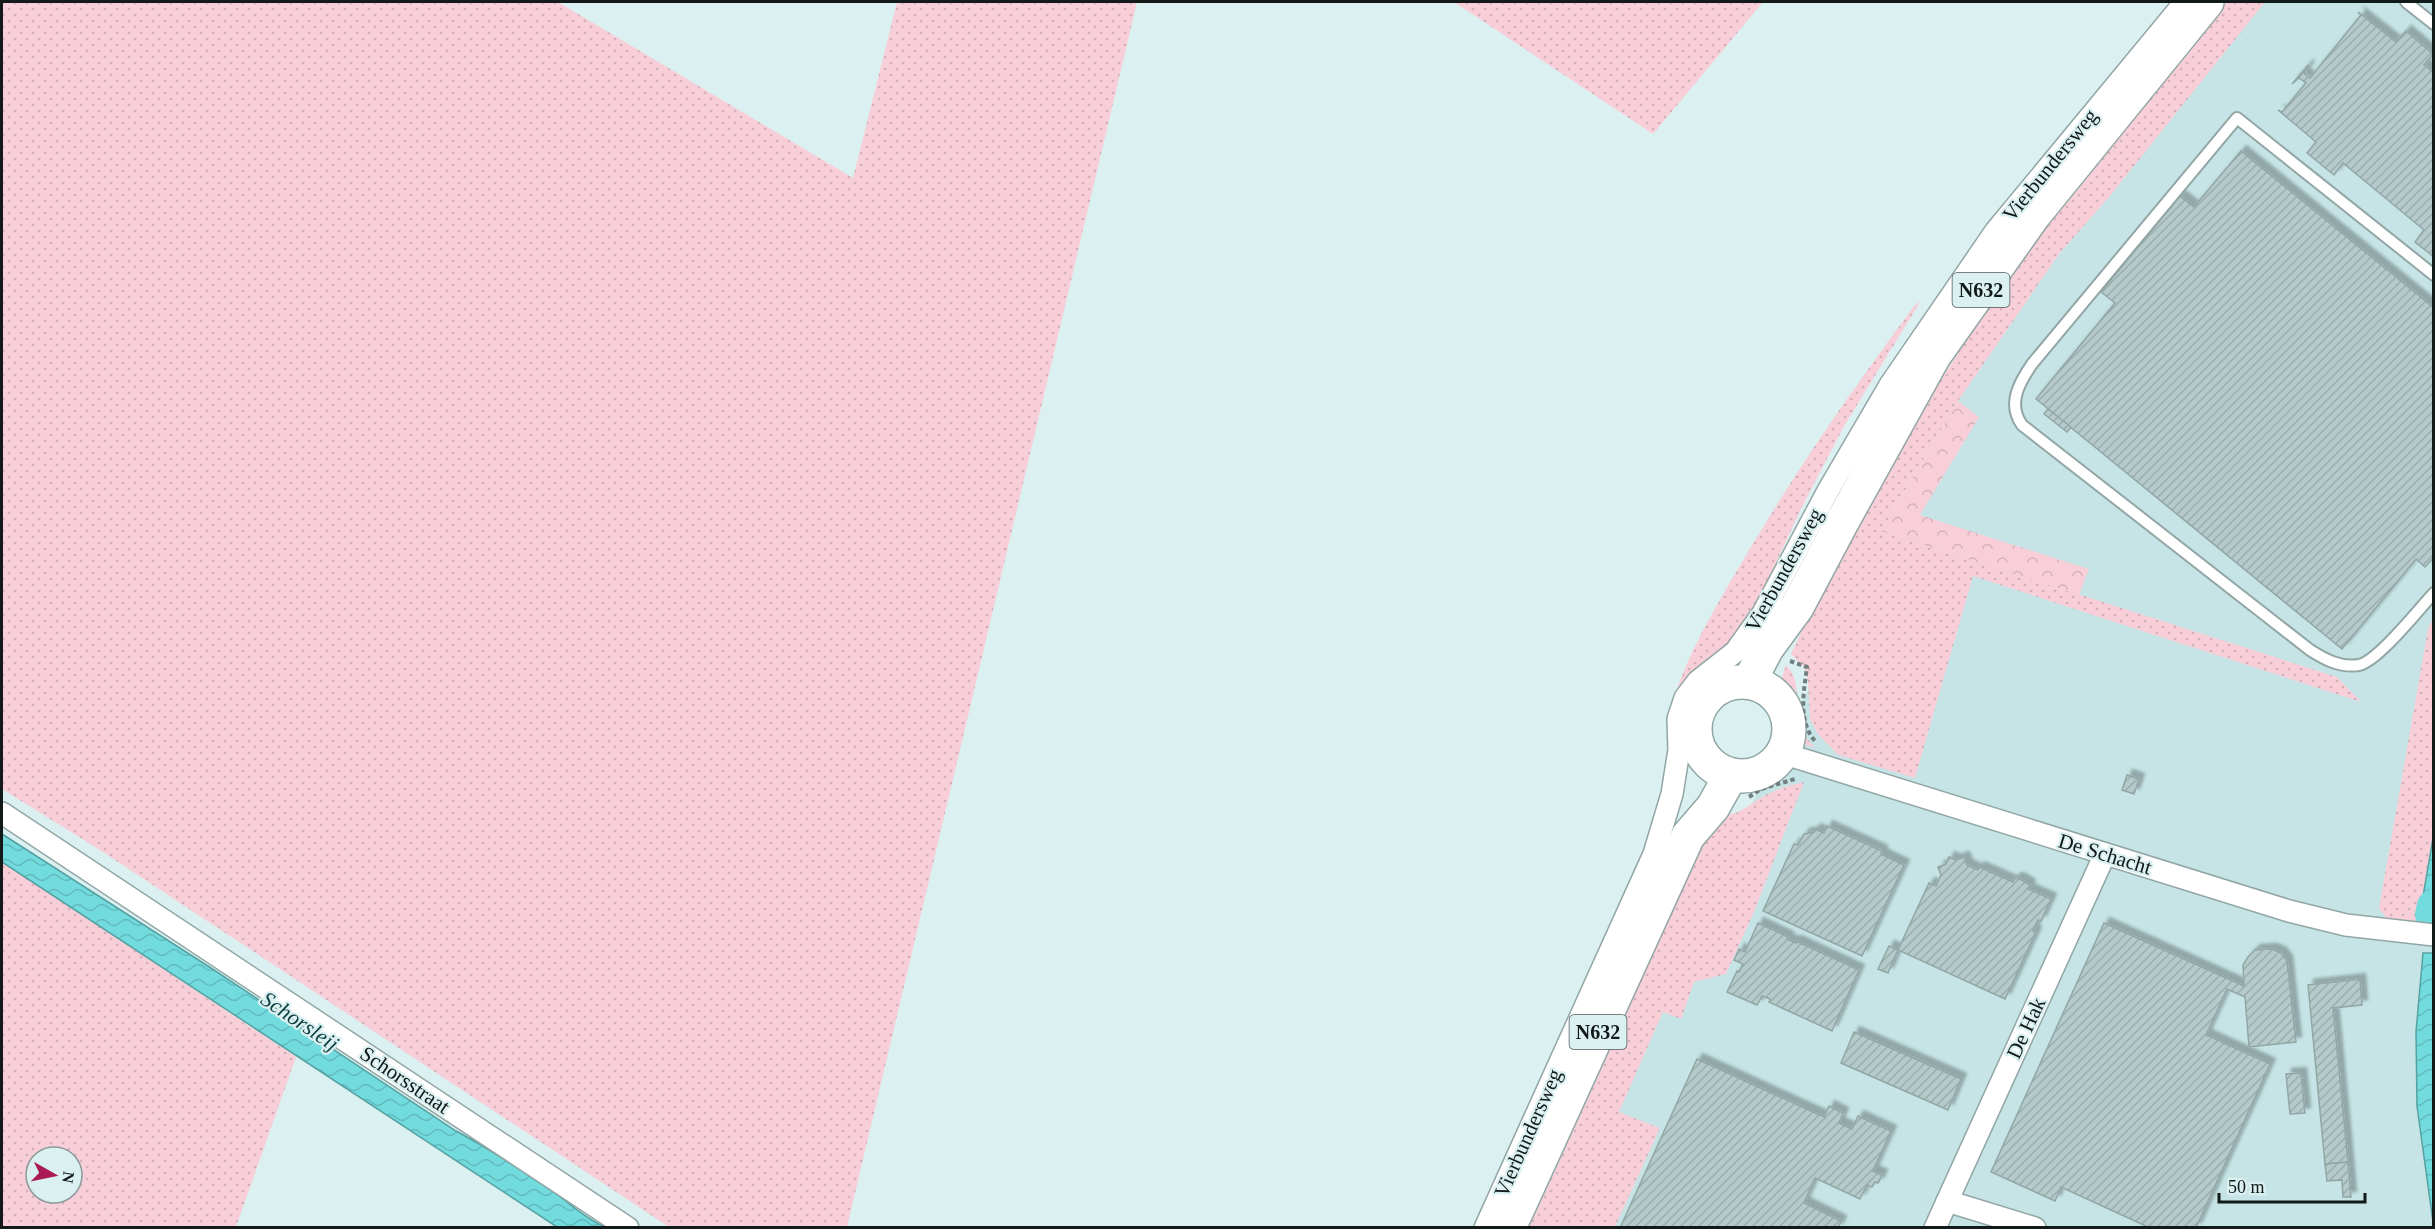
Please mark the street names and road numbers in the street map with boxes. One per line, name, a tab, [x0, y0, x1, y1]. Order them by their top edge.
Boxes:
street label: Vierbundersweg	[1997, 104, 2103, 226]
road number: N632	[1952, 273, 2010, 307]
street label: Vierbundersweg	[1740, 504, 1828, 636]
street label: De Schacht	[2055, 828, 2155, 880]
street label: De Hak	[2001, 993, 2051, 1062]
road number: N632	[1570, 1015, 1626, 1049]
street label: Schorsstraat	[356, 1041, 454, 1119]
street label: Vierbundersweg	[1489, 1065, 1567, 1201]

